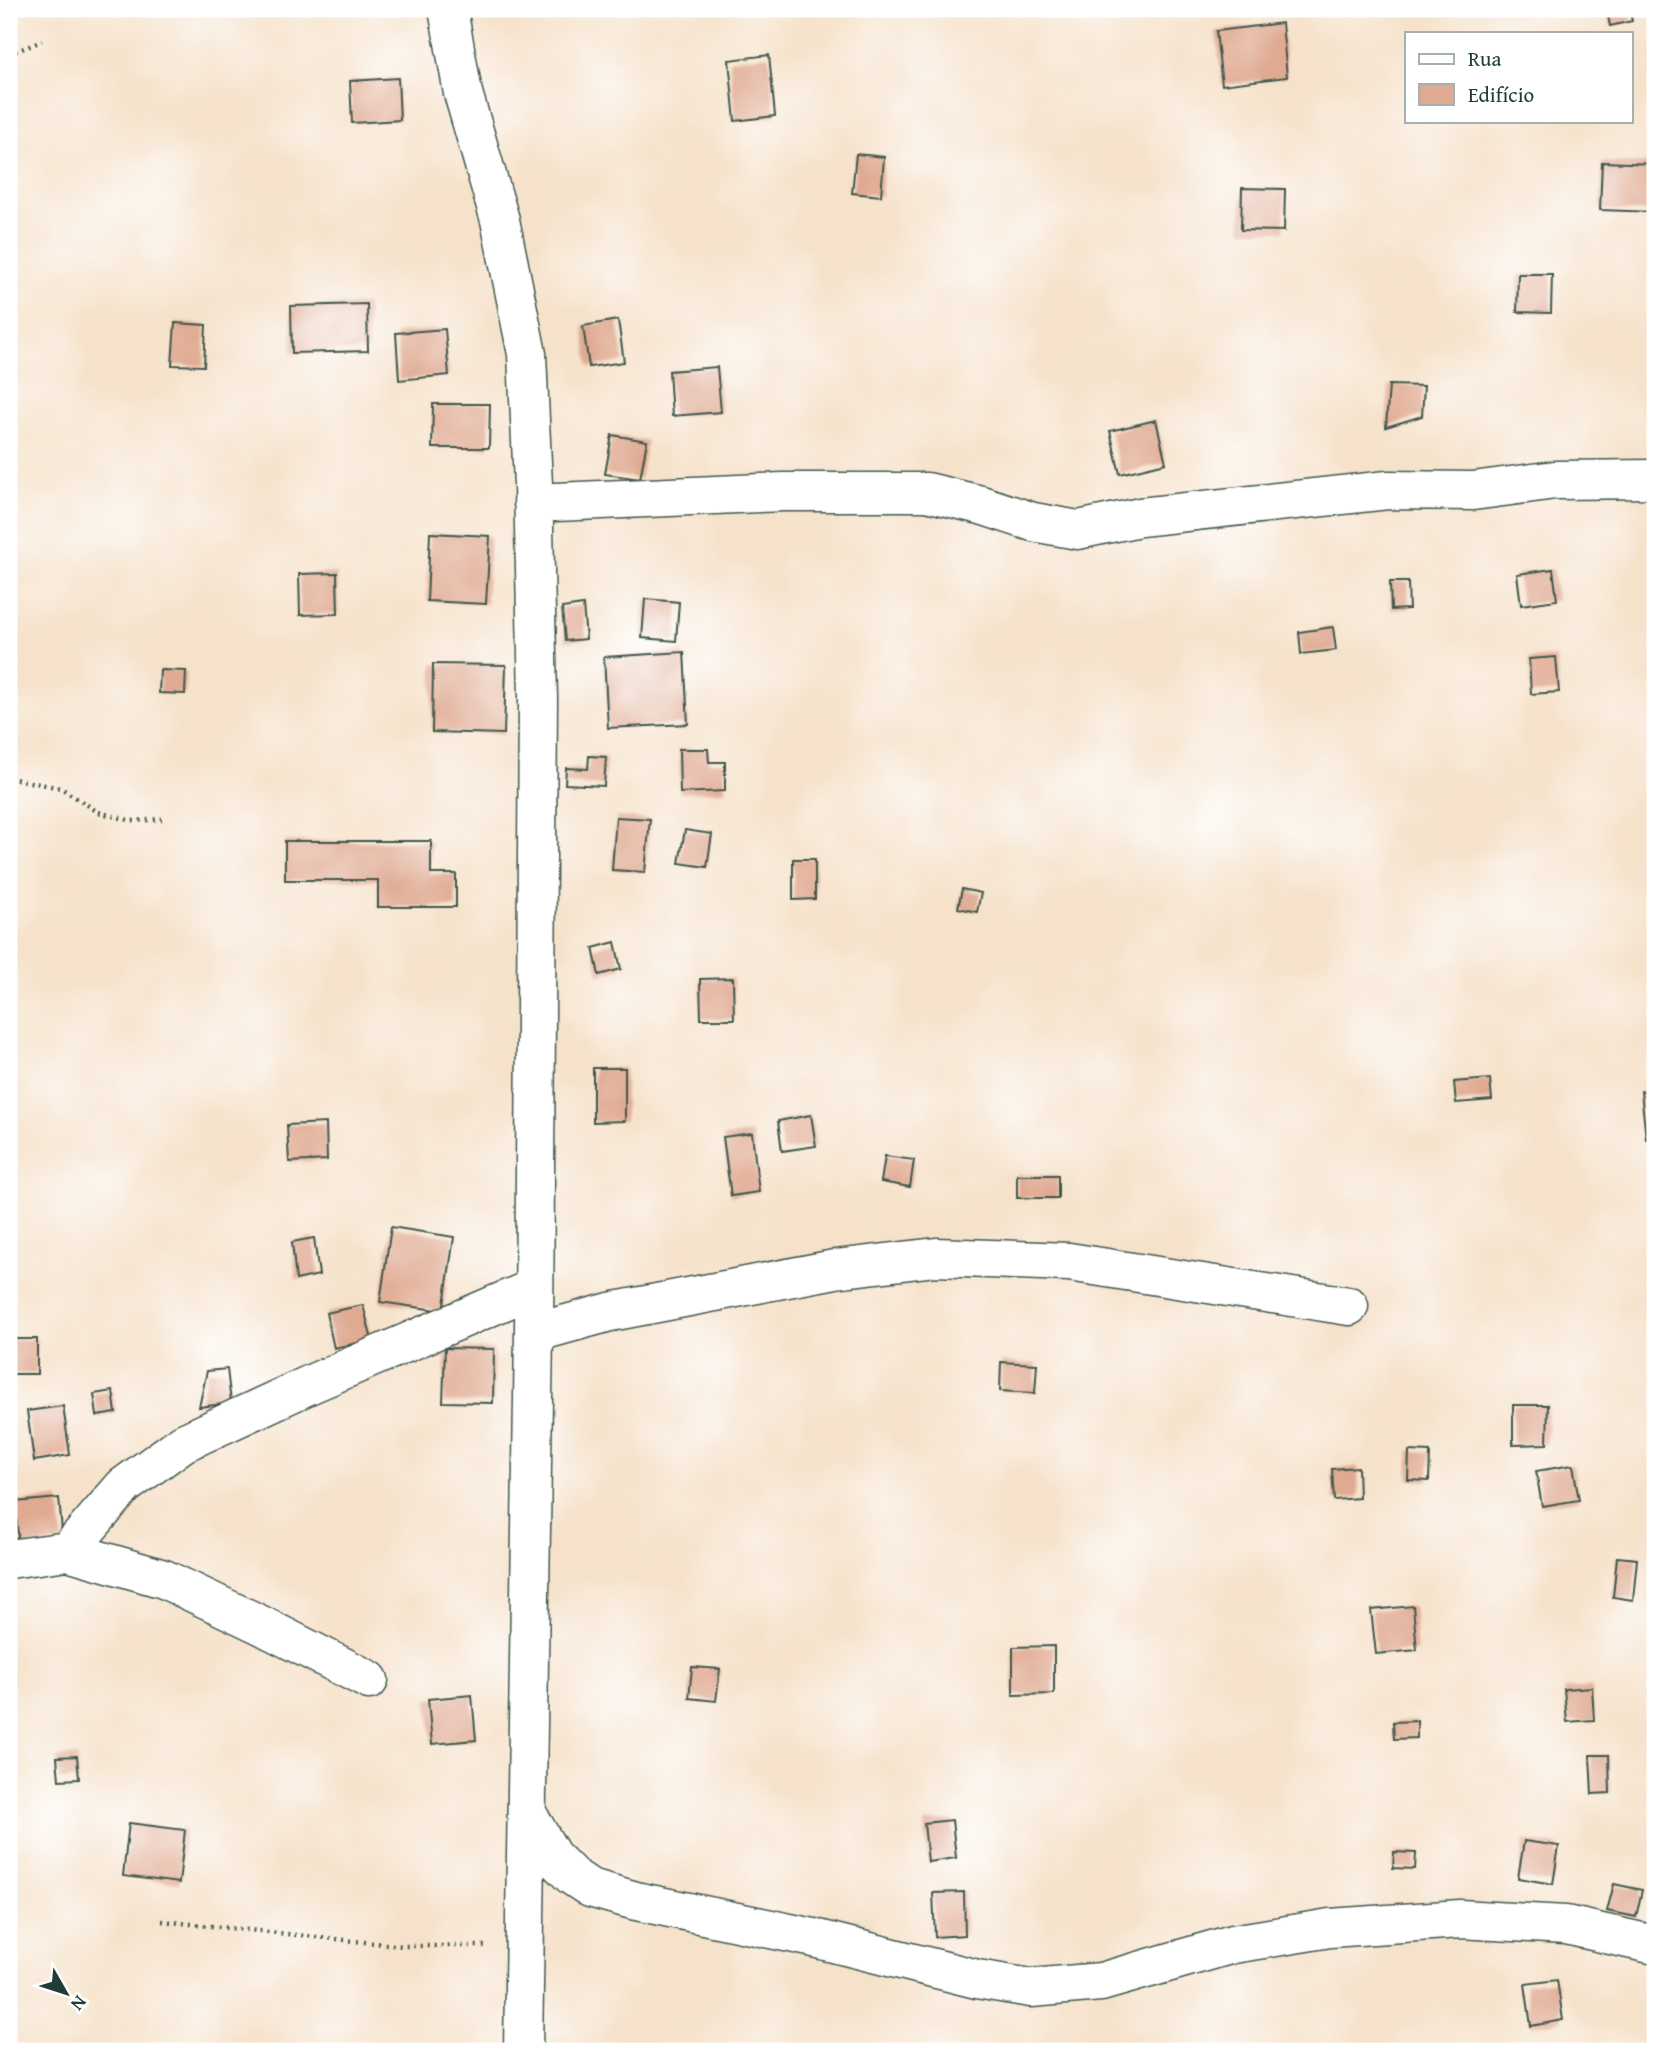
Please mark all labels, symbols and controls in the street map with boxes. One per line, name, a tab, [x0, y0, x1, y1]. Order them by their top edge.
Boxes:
legend	[1405, 32, 1632, 122]
text: Rua	[1468, 43, 1501, 74]
text: Edifício	[1468, 79, 1534, 110]
north arrow	[32, 1958, 102, 2028]
text: N	[64, 1990, 94, 2018]

